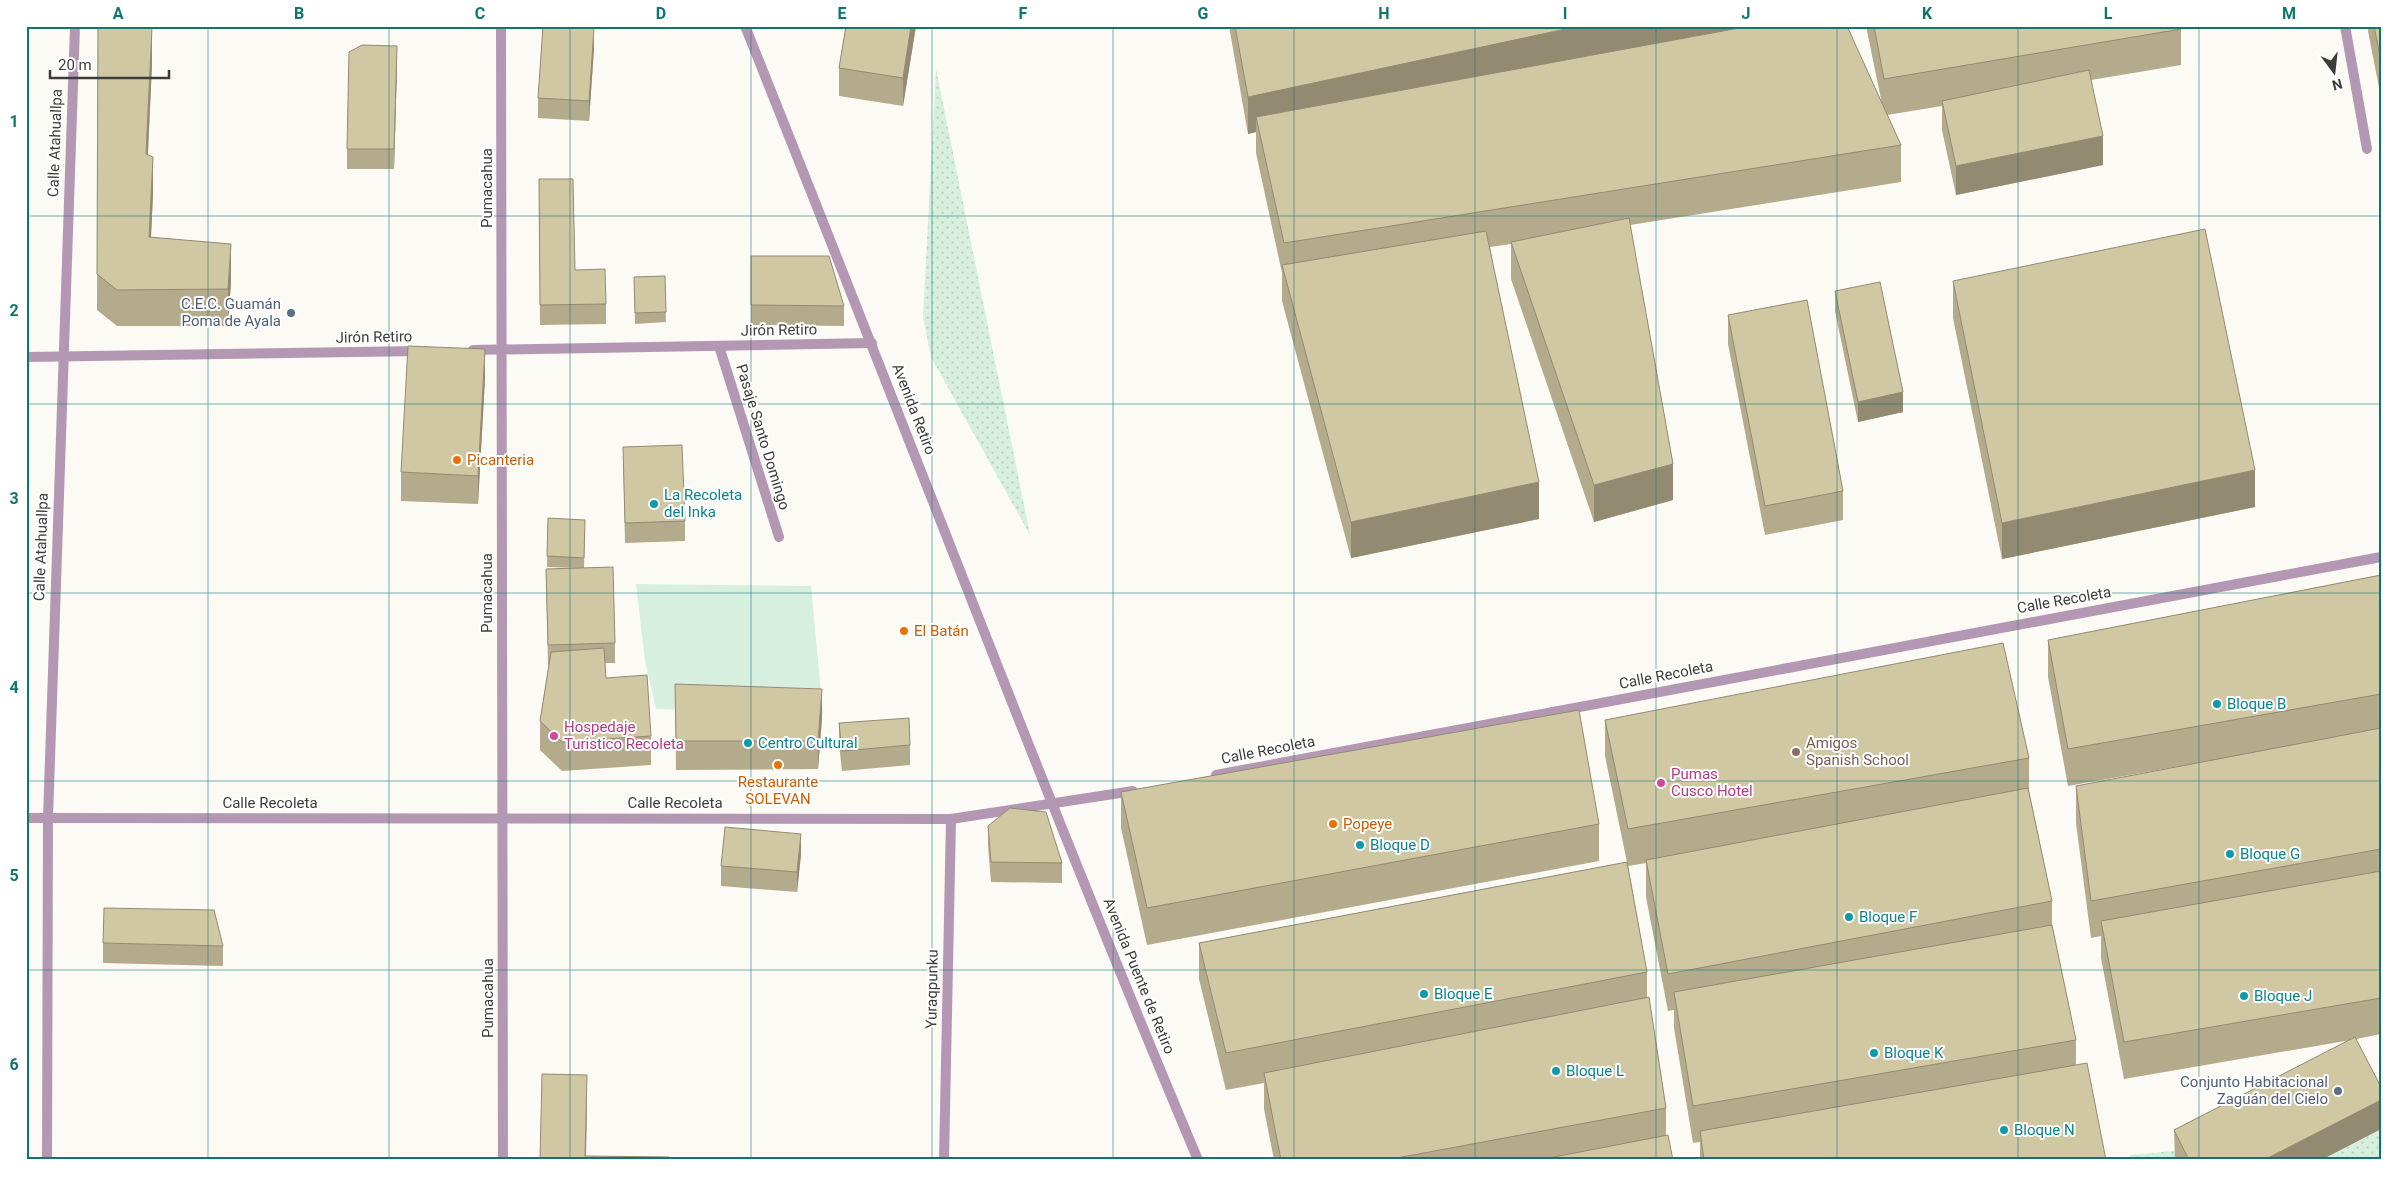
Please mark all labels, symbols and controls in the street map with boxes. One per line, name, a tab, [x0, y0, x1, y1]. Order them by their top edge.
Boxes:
text: A	[113, 4, 124, 23]
text: B	[294, 4, 304, 23]
text: C	[475, 4, 485, 23]
text: D	[656, 4, 666, 23]
text: E	[838, 4, 847, 23]
text: F	[1019, 4, 1028, 23]
text: G	[1198, 4, 1209, 23]
text: H	[1378, 4, 1390, 23]
text: I	[1563, 4, 1567, 23]
text: J	[1742, 4, 1750, 23]
text: K	[1922, 4, 1933, 23]
text: L	[2104, 4, 2113, 23]
text: M	[2282, 4, 2296, 23]
scale bar	[50, 48, 169, 80]
north arrow	[2310, 48, 2360, 98]
text: 20 m	[58, 56, 92, 74]
text: N	[2331, 76, 2344, 94]
street label: Calle Atahuallpa	[44, 89, 66, 197]
text: 1	[9, 112, 19, 131]
street label: Pumacahua	[478, 148, 496, 228]
place label: C.E.C. Guamán Poma de Ayala	[181, 295, 281, 330]
text: 2	[9, 301, 19, 320]
marker: C.E.C. Guamán Poma de Ayala	[285, 307, 297, 319]
street label: Jirón Retiro	[741, 320, 817, 340]
street label: Jirón Retiro	[336, 327, 412, 347]
street label: Avenida Retiro	[888, 361, 940, 457]
street label: Pasaje Santo Domingo	[732, 362, 794, 512]
place label: Picanteria	[467, 451, 534, 469]
marker: Picanteria	[451, 454, 463, 466]
place label: La Recoleta del Inka	[664, 486, 742, 521]
text: 3	[9, 489, 19, 508]
street label: Calle Atahuallpa	[30, 493, 52, 601]
marker: La Recoleta del Inka	[648, 498, 660, 510]
street label: Pumacahua	[478, 553, 496, 633]
street label: Calle Recoleta	[2016, 583, 2112, 617]
place label: El Batán	[914, 622, 969, 640]
marker: El Batán	[898, 625, 910, 637]
street label: Calle Recoleta	[1618, 657, 1714, 693]
text: 4	[9, 678, 19, 697]
place label: Bloque B	[2227, 695, 2286, 713]
marker: Bloque B	[2211, 698, 2223, 710]
place label: Hospedaje Turistico Recoleta	[564, 718, 684, 753]
marker: Hospedaje Turistico Recoleta	[548, 730, 560, 742]
street label: Calle Recoleta	[1220, 732, 1316, 768]
place label: Centro Cultural	[758, 734, 858, 752]
place label: Amigos Spanish School	[1806, 734, 1909, 769]
marker: Centro Cultural	[742, 737, 754, 749]
marker: Amigos Spanish School	[1790, 746, 1802, 758]
marker: Restaurante SOLEVAN	[772, 759, 784, 771]
place label: Pumas Cusco Hotel	[1671, 765, 1753, 800]
place label: Restaurante SOLEVAN	[738, 773, 818, 808]
marker: Pumas Cusco Hotel	[1655, 777, 1667, 789]
street label: Calle Recoleta	[222, 794, 318, 812]
street label: Calle Recoleta	[627, 794, 723, 812]
place label: Popeye	[1343, 815, 1392, 833]
marker: Popeye	[1327, 818, 1339, 830]
place label: Bloque D	[1370, 836, 1430, 854]
marker: Bloque D	[1354, 839, 1366, 851]
place label: Bloque G	[2240, 845, 2300, 863]
marker: Bloque G	[2224, 848, 2236, 860]
text: 5	[9, 866, 19, 885]
street label: Avenida Puente de Retiro	[1099, 895, 1179, 1057]
place label: Bloque F	[1859, 908, 1917, 926]
marker: Bloque F	[1843, 911, 1855, 923]
street label: Yuraqpunku	[922, 949, 942, 1029]
street label: Pumacahua	[479, 958, 497, 1038]
place label: Bloque E	[1434, 985, 1493, 1003]
place label: Bloque J	[2254, 987, 2312, 1005]
marker: Bloque E	[1418, 988, 1430, 1000]
marker: Bloque J	[2238, 990, 2250, 1002]
place label: Bloque K	[1884, 1044, 1944, 1062]
marker: Bloque K	[1868, 1047, 1880, 1059]
text: 6	[9, 1055, 19, 1074]
place label: Bloque L	[1566, 1062, 1624, 1080]
marker: Bloque L	[1550, 1065, 1562, 1077]
place label: Conjunto Habitacional Zaguán del Cielo	[2180, 1073, 2328, 1108]
marker: Conjunto Habitacional Zaguán del Cielo	[2332, 1085, 2344, 1097]
place label: Bloque N	[2014, 1121, 2075, 1139]
marker: Bloque N	[1998, 1124, 2010, 1136]

